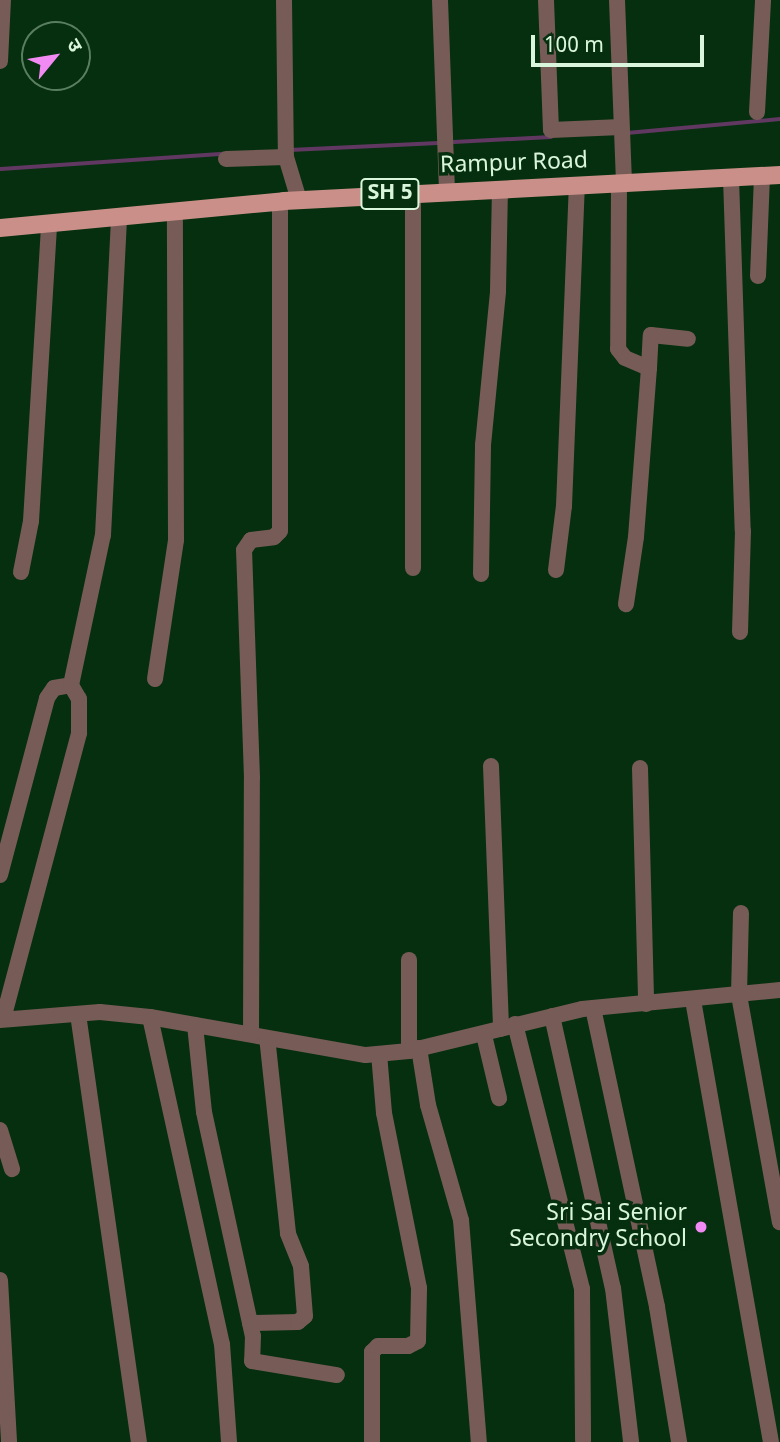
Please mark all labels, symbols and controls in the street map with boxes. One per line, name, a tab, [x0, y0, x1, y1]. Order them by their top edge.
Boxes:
north arrow	[21, 21, 91, 91]
scale bar	[535, 21, 708, 65]
text: 100 m	[544, 33, 604, 61]
text: उ	[59, 35, 86, 57]
street label: Rampur Road	[440, 148, 588, 180]
road number: SH 5	[360, 176, 420, 212]
place label: Sri Sai Senior Secondry School	[509, 1200, 687, 1254]
marker: Sri Sai Senior Secondry School	[693, 1219, 709, 1235]

